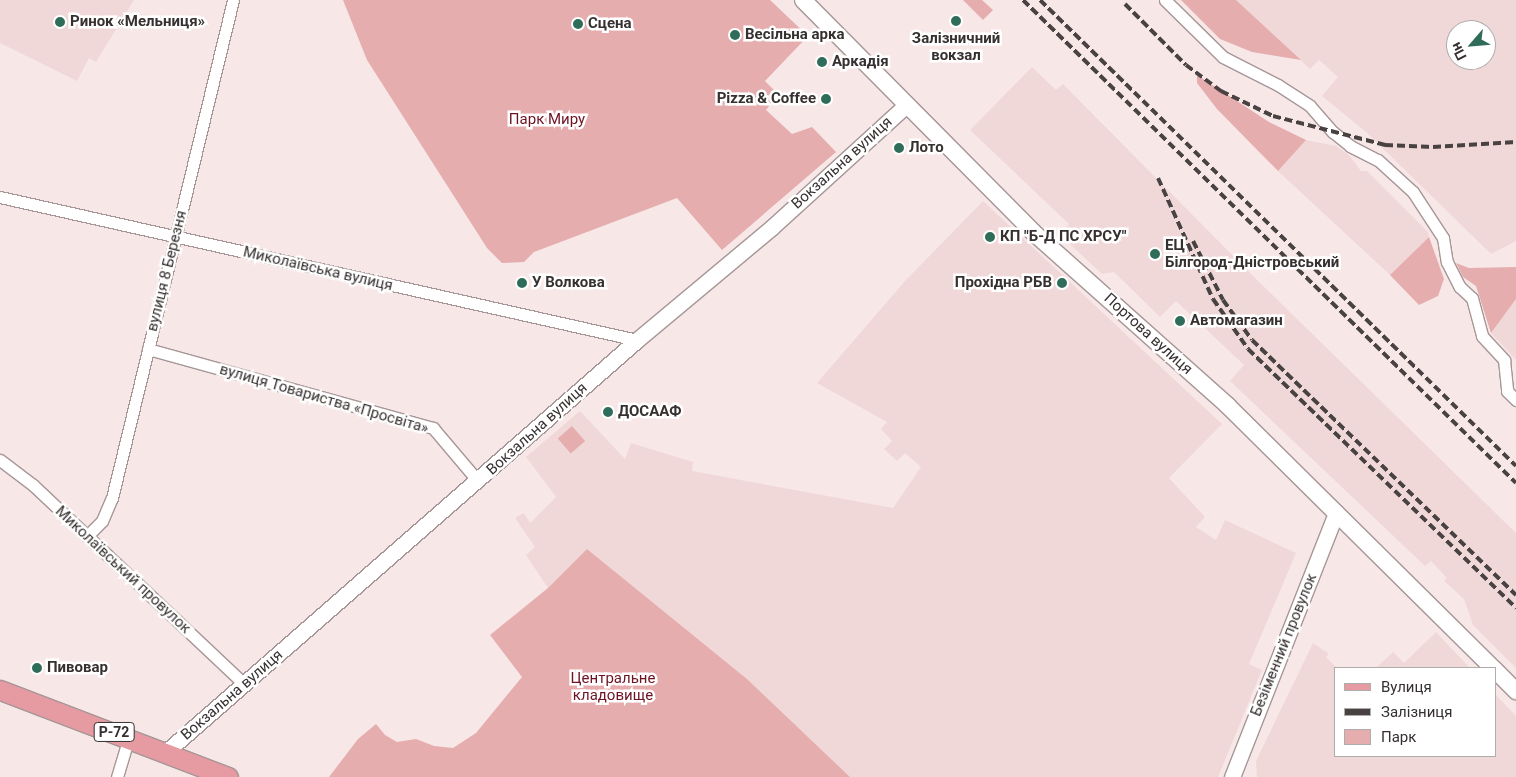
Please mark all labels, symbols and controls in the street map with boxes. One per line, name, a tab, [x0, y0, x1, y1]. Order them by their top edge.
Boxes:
place label: Ринок «Мельниця»	[70, 13, 205, 31]
place label: Сцена	[588, 15, 632, 33]
marker: Залізничний вокзал	[950, 15, 962, 27]
marker: Ринок «Мельниця»	[54, 16, 66, 28]
marker: Сцена	[572, 18, 584, 30]
north arrow	[1446, 20, 1496, 70]
place label: Весільна арка	[745, 26, 845, 44]
marker: Весільна арка	[729, 29, 741, 41]
place label: Залізничний вокзал	[912, 29, 1000, 64]
text: Пн	[1447, 40, 1470, 63]
place label: Аркадія	[832, 53, 889, 71]
marker: Аркадія	[816, 56, 828, 68]
place label: Pizza & Coffee	[717, 90, 816, 108]
marker: Pizza & Coffee	[820, 93, 832, 105]
park label: Парк Миру	[509, 111, 585, 129]
street label: Вокзальна вулиця	[788, 113, 896, 213]
place label: Лото	[909, 139, 944, 157]
marker: Лото	[893, 142, 905, 154]
street label: вулиця 8 Березня	[143, 209, 191, 333]
place label: КП "Б-Д ПС ХРСУ"	[1000, 228, 1126, 246]
marker: КП "Б-Д ПС ХРСУ"	[984, 231, 996, 243]
place label: ЕЦ Білгород-Дністровський	[1165, 236, 1339, 271]
street label: Миколаївська вулиця	[241, 243, 395, 295]
marker: ЕЦ Білгород-Дністровський	[1149, 248, 1161, 260]
place label: У Волкова	[532, 274, 605, 292]
place label: Прохідна РБВ	[955, 274, 1052, 292]
marker: У Волкова	[516, 277, 528, 289]
marker: Прохідна РБВ	[1056, 277, 1068, 289]
street label: Портова вулиця	[1100, 290, 1196, 378]
place label: Автомагазин	[1190, 312, 1283, 330]
marker: Автомагазин	[1174, 315, 1186, 327]
street label: вулиця Товариства «Просвіта»	[217, 360, 431, 438]
street label: Вокзальна вулиця	[483, 379, 591, 479]
place label: ДОСААФ	[618, 403, 682, 421]
marker: ДОСААФ	[602, 406, 614, 418]
street label: Миколаївський провулок	[52, 502, 194, 638]
street label: Безіменний провулок	[1247, 571, 1321, 719]
street label: Вокзальна вулиця	[177, 646, 287, 744]
place label: Пивовар	[47, 659, 108, 677]
marker: Пивовар	[31, 662, 43, 674]
legend	[1334, 667, 1496, 757]
park label: Центральне кладовище	[571, 669, 655, 704]
text: Вулиця	[1381, 678, 1432, 696]
text: Залізниця	[1381, 703, 1453, 721]
road number: Р-72	[93, 720, 135, 744]
text: Парк	[1381, 728, 1416, 746]

